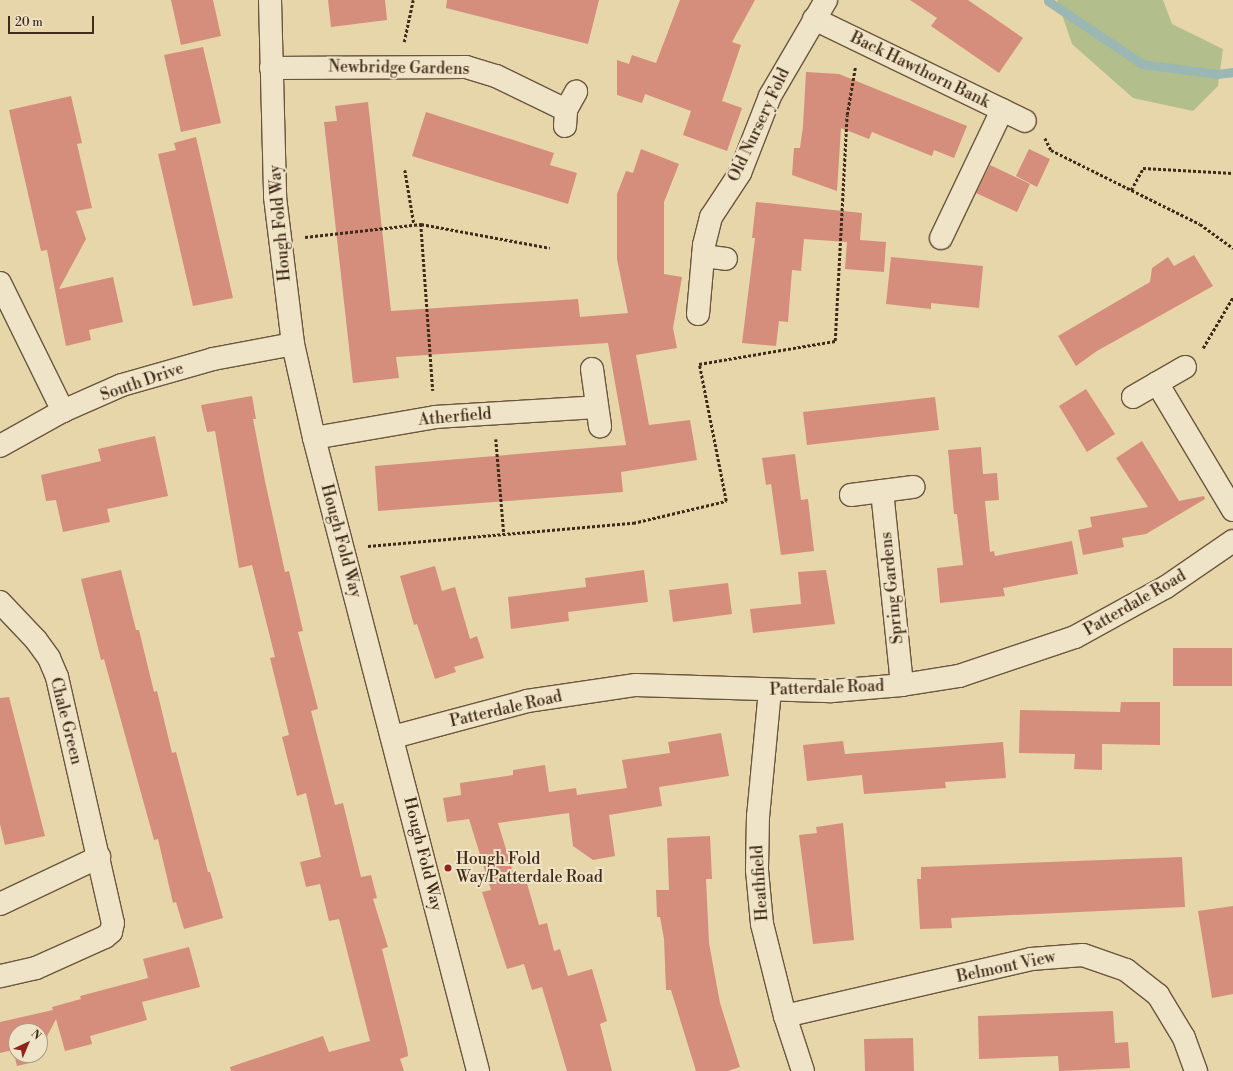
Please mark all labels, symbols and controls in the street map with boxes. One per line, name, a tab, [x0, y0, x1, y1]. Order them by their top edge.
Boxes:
scale bar	[10, 8, 96, 34]
text: 20 m	[15, 15, 43, 30]
street label: Back Hawthorn Bank	[847, 28, 993, 112]
street label: Newbridge Gardens	[328, 57, 470, 79]
street label: Old Nursery Fold	[724, 65, 794, 185]
street label: Hough Fold Way	[265, 164, 295, 282]
street label: South Drive	[98, 359, 186, 405]
street label: Atherfield	[418, 404, 492, 430]
street label: Hough Fold Way	[317, 482, 365, 600]
street label: Spring Gardens	[877, 531, 907, 645]
street label: Patterdale Road	[1081, 566, 1189, 640]
street label: Chale Green	[46, 675, 86, 767]
street label: Patterdale Road	[769, 676, 885, 700]
street label: Patterdale Road	[448, 687, 564, 731]
street label: Hough Fold Way	[400, 795, 446, 913]
street label: Heathfield	[748, 844, 772, 922]
place label: Hough Fold Way/Patterdale Road	[456, 849, 603, 887]
marker: Hough Fold Way/Patterdale Road	[443, 863, 453, 873]
street label: Belmont View	[955, 947, 1057, 987]
north arrow	[8, 1023, 48, 1063]
text: N	[28, 1027, 44, 1043]

